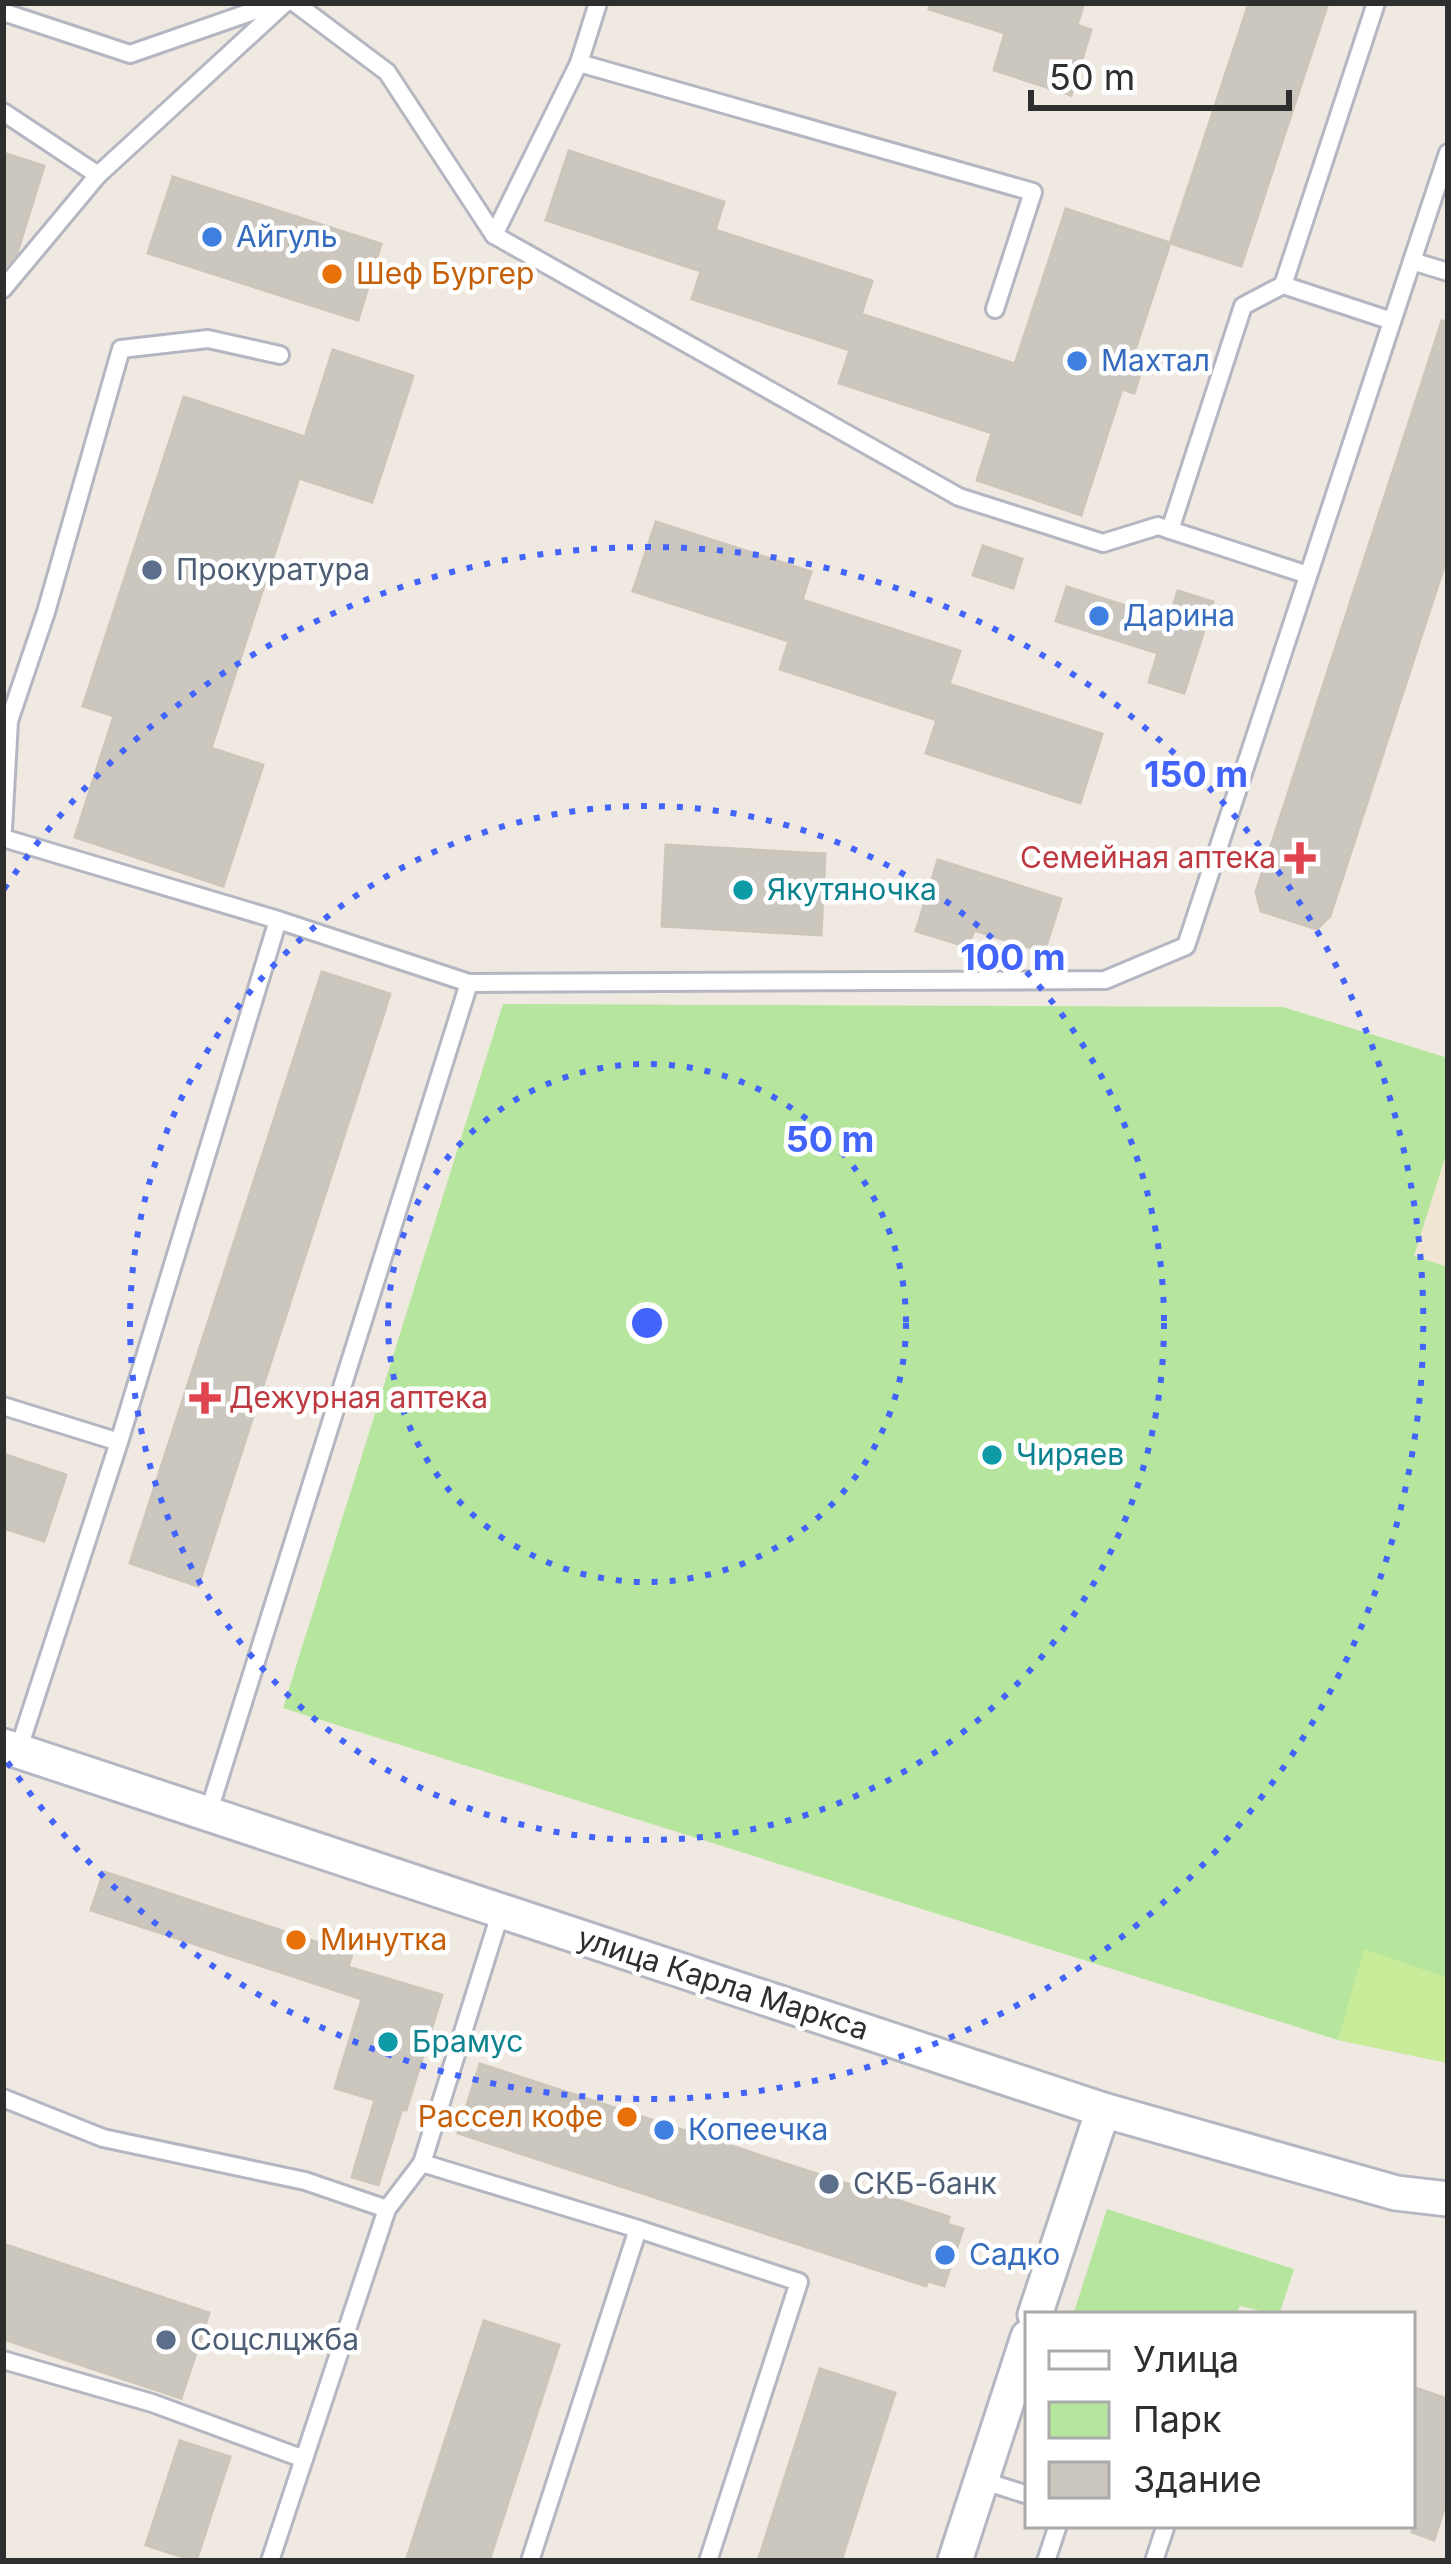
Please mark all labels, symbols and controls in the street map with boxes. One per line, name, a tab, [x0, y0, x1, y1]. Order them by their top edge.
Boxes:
scale bar	[1031, 36, 1289, 110]
text: 50 m	[1049, 55, 1135, 99]
place label: Айгуль	[236, 218, 338, 254]
marker: Айгуль	[199, 224, 225, 250]
place label: Шеф Бургер	[356, 255, 534, 291]
marker: Шеф Бургер	[319, 261, 345, 287]
place label: Махтал	[1101, 342, 1210, 378]
marker: Махтал	[1064, 348, 1090, 374]
place label: Прокуратура	[176, 551, 370, 587]
marker: Прокуратура	[139, 557, 165, 583]
place label: Дарина	[1123, 597, 1235, 633]
marker: Дарина	[1086, 603, 1112, 629]
text: 150 m	[1144, 752, 1248, 796]
place label: Семейная аптека	[1020, 839, 1276, 875]
marker: Семейная аптека	[1287, 845, 1313, 871]
place label: Якутяночка	[767, 871, 937, 907]
marker: Якутяночка	[730, 877, 756, 903]
text: 100 m	[960, 935, 1066, 979]
text: 50 m	[786, 1117, 874, 1161]
centre of rings	[626, 1302, 668, 1344]
place label: Дежурная аптека	[229, 1379, 488, 1415]
marker: Дежурная аптека	[192, 1385, 218, 1411]
place label: Чиряев	[1016, 1436, 1124, 1472]
marker: Чиряев	[979, 1442, 1005, 1468]
street label: улица Карла Маркса	[573, 1919, 873, 2047]
place label: Минутка	[320, 1921, 447, 1957]
marker: Минутка	[283, 1927, 309, 1953]
place label: Брамус	[412, 2023, 523, 2059]
marker: Брамус	[375, 2029, 401, 2055]
place label: Рассел кофе	[418, 2098, 603, 2134]
marker: Рассел кофе	[614, 2104, 640, 2130]
place label: Копеечка	[688, 2111, 828, 2147]
marker: Копеечка	[651, 2117, 677, 2143]
place label: СКБ-банк	[853, 2165, 997, 2201]
marker: СКБ-банк	[816, 2171, 842, 2197]
place label: Садко	[969, 2236, 1060, 2272]
marker: Садко	[932, 2242, 958, 2268]
legend	[1025, 2312, 1415, 2528]
place label: Соцслцжба	[190, 2321, 359, 2357]
marker: Соцслцжба	[153, 2327, 179, 2353]
text: Улица	[1133, 2337, 1239, 2381]
text: Парк	[1133, 2397, 1222, 2441]
text: Здание	[1133, 2457, 1262, 2501]

